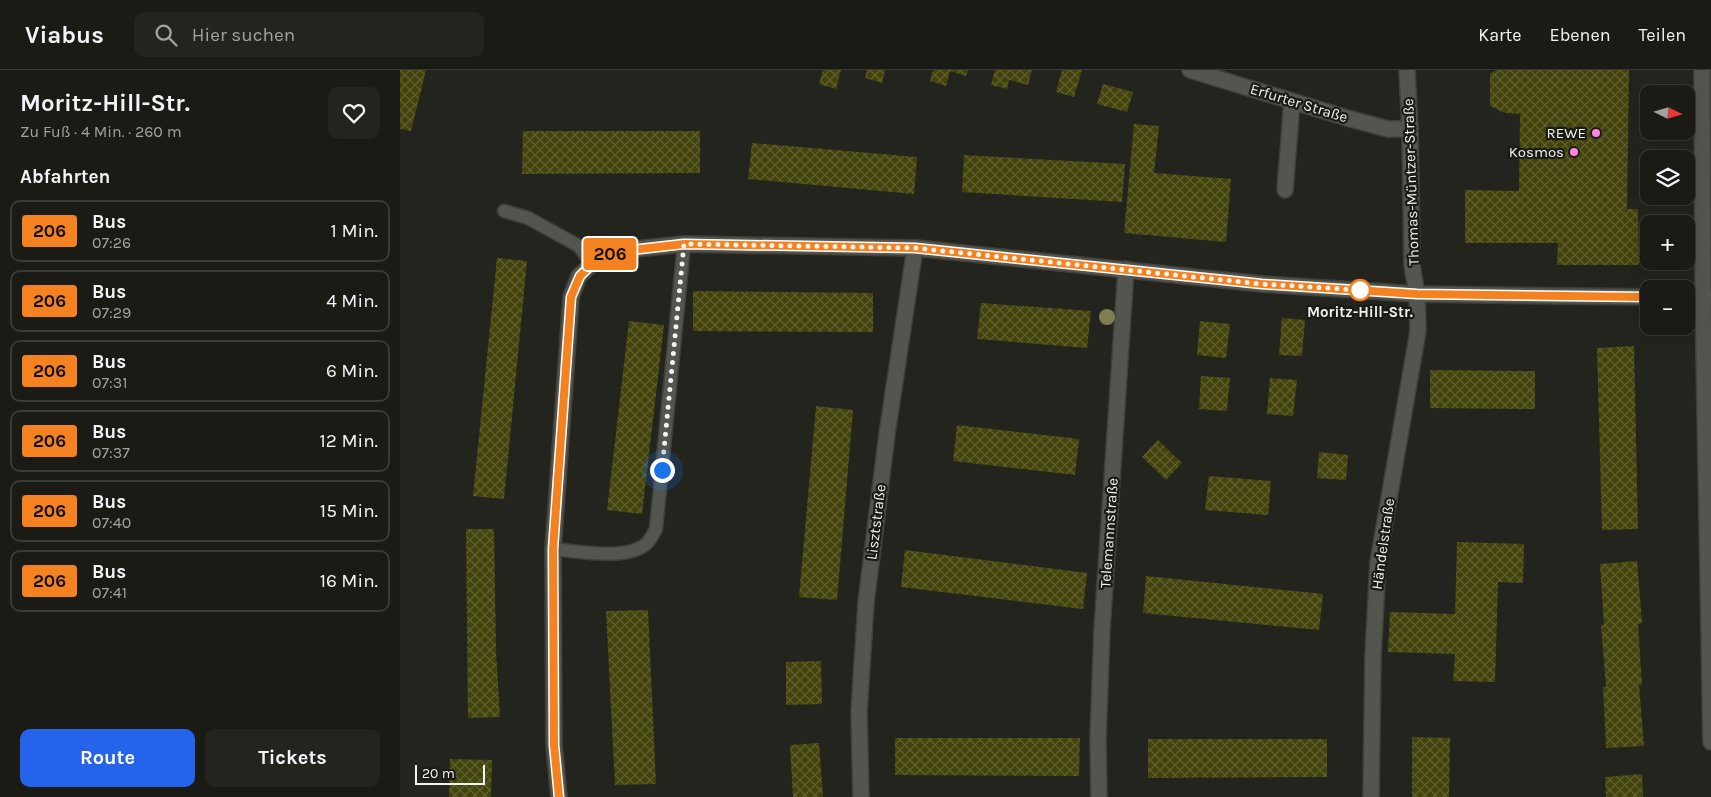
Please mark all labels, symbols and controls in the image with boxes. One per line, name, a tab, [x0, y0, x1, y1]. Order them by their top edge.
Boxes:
search box	[134, 12, 484, 57]
text: Viabus	[25, 21, 104, 49]
icon: search	[152, 21, 180, 49]
text: Hier suchen	[192, 24, 295, 46]
text: Karte	[1478, 24, 1522, 46]
text: Ebenen	[1550, 24, 1611, 46]
text: Teilen	[1639, 24, 1686, 46]
street label: Erfurter Straße	[1248, 80, 1350, 126]
north arrow	[1640, 85, 1695, 140]
map controls	[1640, 85, 1695, 335]
button: heart	[328, 87, 380, 139]
text: Moritz-Hill-Str.	[20, 89, 190, 117]
street label: Thomas-Müntzer-Straße	[1399, 98, 1423, 266]
text: Zu Fuß · 4 Min. · 260 m	[20, 122, 182, 141]
place label: REWE	[1547, 124, 1586, 142]
marker: REWE	[1590, 127, 1602, 139]
place label: Kosmos	[1509, 143, 1564, 161]
marker: Kosmos	[1568, 146, 1580, 158]
button: layers	[1640, 150, 1695, 205]
text: Abfahrten	[20, 166, 110, 188]
text: Bus	[92, 211, 126, 233]
button: +	[1640, 215, 1695, 270]
text: 206	[33, 220, 66, 242]
text: 1 Min.	[331, 220, 378, 242]
text: 07:26	[92, 233, 131, 252]
line badge: 206	[581, 238, 639, 270]
text: 206	[593, 243, 627, 265]
marker: Moritz-Hill-Str.	[1349, 279, 1371, 301]
button: −	[1640, 280, 1695, 335]
text: Bus	[92, 281, 126, 303]
text: 206	[33, 290, 66, 312]
text: 4 Min.	[326, 290, 378, 312]
text: 07:29	[92, 303, 131, 322]
place label: Moritz-Hill-Str.	[1307, 303, 1413, 321]
text: Bus	[92, 351, 126, 373]
text: 206	[33, 360, 66, 382]
text: 6 Min.	[326, 360, 378, 382]
text: 07:31	[92, 373, 127, 392]
text: Bus	[92, 421, 126, 443]
text: 206	[33, 430, 66, 452]
text: 12 Min.	[320, 430, 378, 452]
text: 07:37	[92, 443, 130, 462]
your location	[650, 458, 675, 483]
street label: Telemannstraße	[1096, 477, 1122, 589]
street label: Lisztstraße	[862, 483, 890, 561]
text: Bus	[92, 491, 126, 513]
street label: Händelstraße	[1368, 497, 1398, 591]
text: 206	[33, 500, 66, 522]
text: 15 Min.	[320, 500, 378, 522]
text: 07:40	[92, 513, 131, 532]
text: Bus	[92, 561, 126, 583]
text: 206	[33, 570, 66, 592]
text: 16 Min.	[320, 570, 378, 592]
text: 07:41	[92, 583, 127, 602]
button: Route	[20, 729, 195, 787]
button: Tickets	[205, 729, 380, 787]
scale bar	[415, 762, 485, 785]
text: 20 m	[422, 765, 455, 782]

